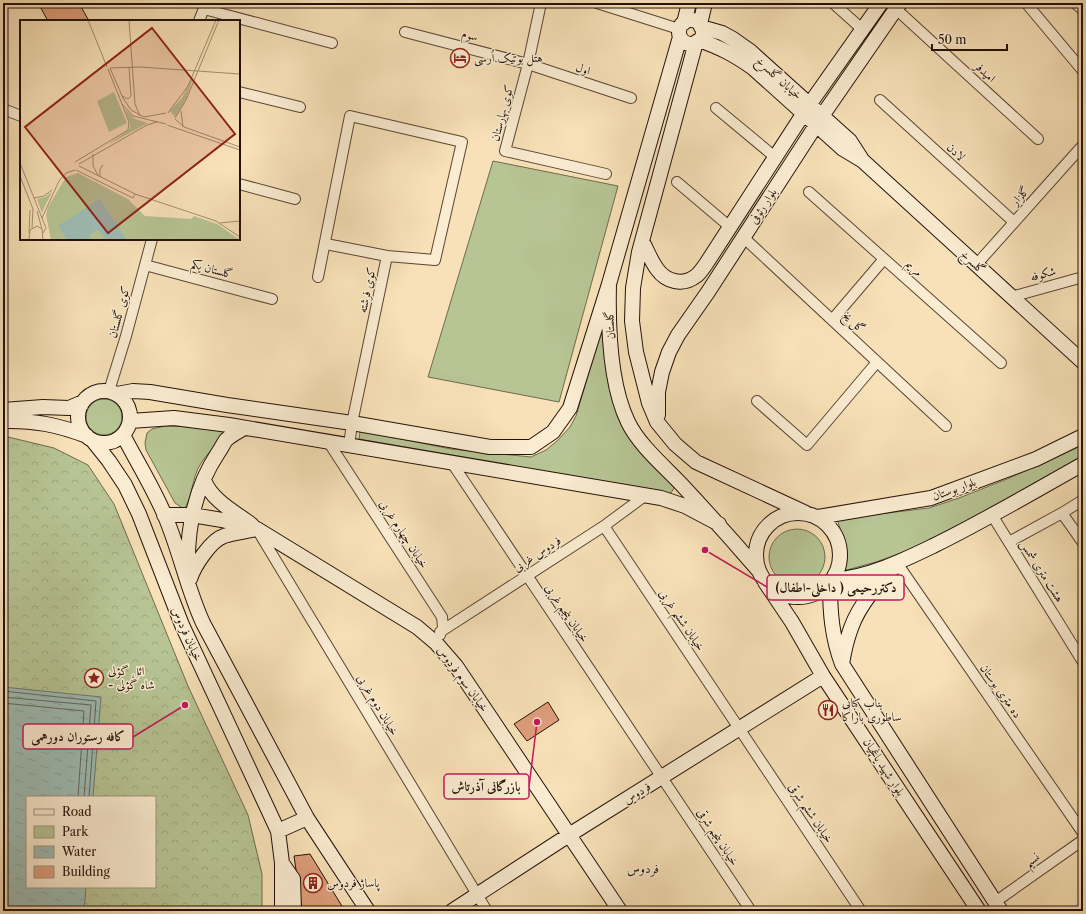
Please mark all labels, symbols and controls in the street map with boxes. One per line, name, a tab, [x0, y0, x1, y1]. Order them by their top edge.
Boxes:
inset map	[20, 20, 240, 240]
street label: سوم	[459, 25, 480, 48]
scale bar	[932, 26, 1007, 52]
text: 50 m	[938, 32, 967, 47]
hotel icon: هتل بوتیک اُرسی	[449, 47, 471, 69]
place label: هتل بوتیک اُرسی	[474, 49, 543, 67]
street label: خیابان گلسرخ	[750, 53, 806, 105]
street label: امیدفر	[969, 57, 999, 86]
street label: اول	[574, 59, 593, 79]
street label: کوی بهارستان	[487, 83, 517, 143]
street label: لادن	[944, 139, 969, 164]
street label: گلزار	[1006, 183, 1033, 210]
street label: بلوار رئوفی	[746, 185, 780, 227]
street label: گلسرخ	[955, 246, 989, 280]
street label: گلستان یکم	[189, 256, 235, 285]
street label: مریم	[900, 256, 926, 282]
street label: شکوفه	[1028, 263, 1058, 285]
street label: کوی فرشته	[354, 266, 380, 314]
street label: کوی گلستان	[104, 284, 134, 340]
street label: گل یخ	[838, 308, 869, 338]
street label: گلستان	[601, 310, 618, 340]
street label: بلوار بوستان	[930, 474, 978, 504]
street label: خیابان چهارم غربی	[373, 497, 432, 573]
street label: فردوس غربی	[510, 533, 565, 576]
street label: هشت متری شمس	[1016, 537, 1068, 606]
callout: دکتررحیمی ( داخلی-اطفال)	[767, 575, 904, 600]
text: دکتررحیمی ( داخلی-اطفال)	[776, 579, 897, 598]
street label: خیابان پنجم غربی	[539, 581, 593, 647]
street label: خیابان ششم غربی	[652, 586, 709, 656]
street label: خیابان فردوس	[168, 604, 206, 664]
street label: خیابان سوم فردوس	[431, 643, 492, 717]
street label: ده متری بوستان	[977, 661, 1025, 721]
place label: ائل گؤلی - شاه گؤلی	[108, 663, 155, 693]
place icon: ائل گؤلی - شاه گؤلی	[83, 667, 105, 689]
street label: خیابان دوم غربی	[351, 671, 403, 740]
place label: بناب کبابی ساطوری باراکا	[842, 695, 902, 725]
restaurant icon: بناب کبابی ساطوری باراکا	[817, 699, 839, 721]
callout: کافه رستوران دورهمی	[23, 724, 133, 749]
text: کافه رستوران دورهمی	[31, 728, 125, 746]
street label: بلوار شهید یاغچیان	[859, 735, 909, 799]
callout: بازرگانی آذرتاش	[444, 774, 529, 799]
text: بازرگانی آذرتاش	[452, 778, 521, 795]
street label: فردوس	[620, 778, 654, 808]
street label: خیابان ششم شرقی	[782, 780, 837, 849]
legend	[26, 796, 156, 888]
text: Road	[62, 804, 92, 819]
street label: خیابان پنجم شرقی	[691, 805, 743, 871]
text: Park	[62, 824, 89, 839]
text: Water	[61, 844, 96, 859]
street label: نسیم	[1021, 849, 1045, 874]
district label: فردوس	[627, 860, 659, 877]
text: Building	[62, 864, 110, 879]
building icon: پاساژ فردوس	[302, 872, 324, 894]
place label: پاساژ فردوس	[327, 875, 380, 892]

